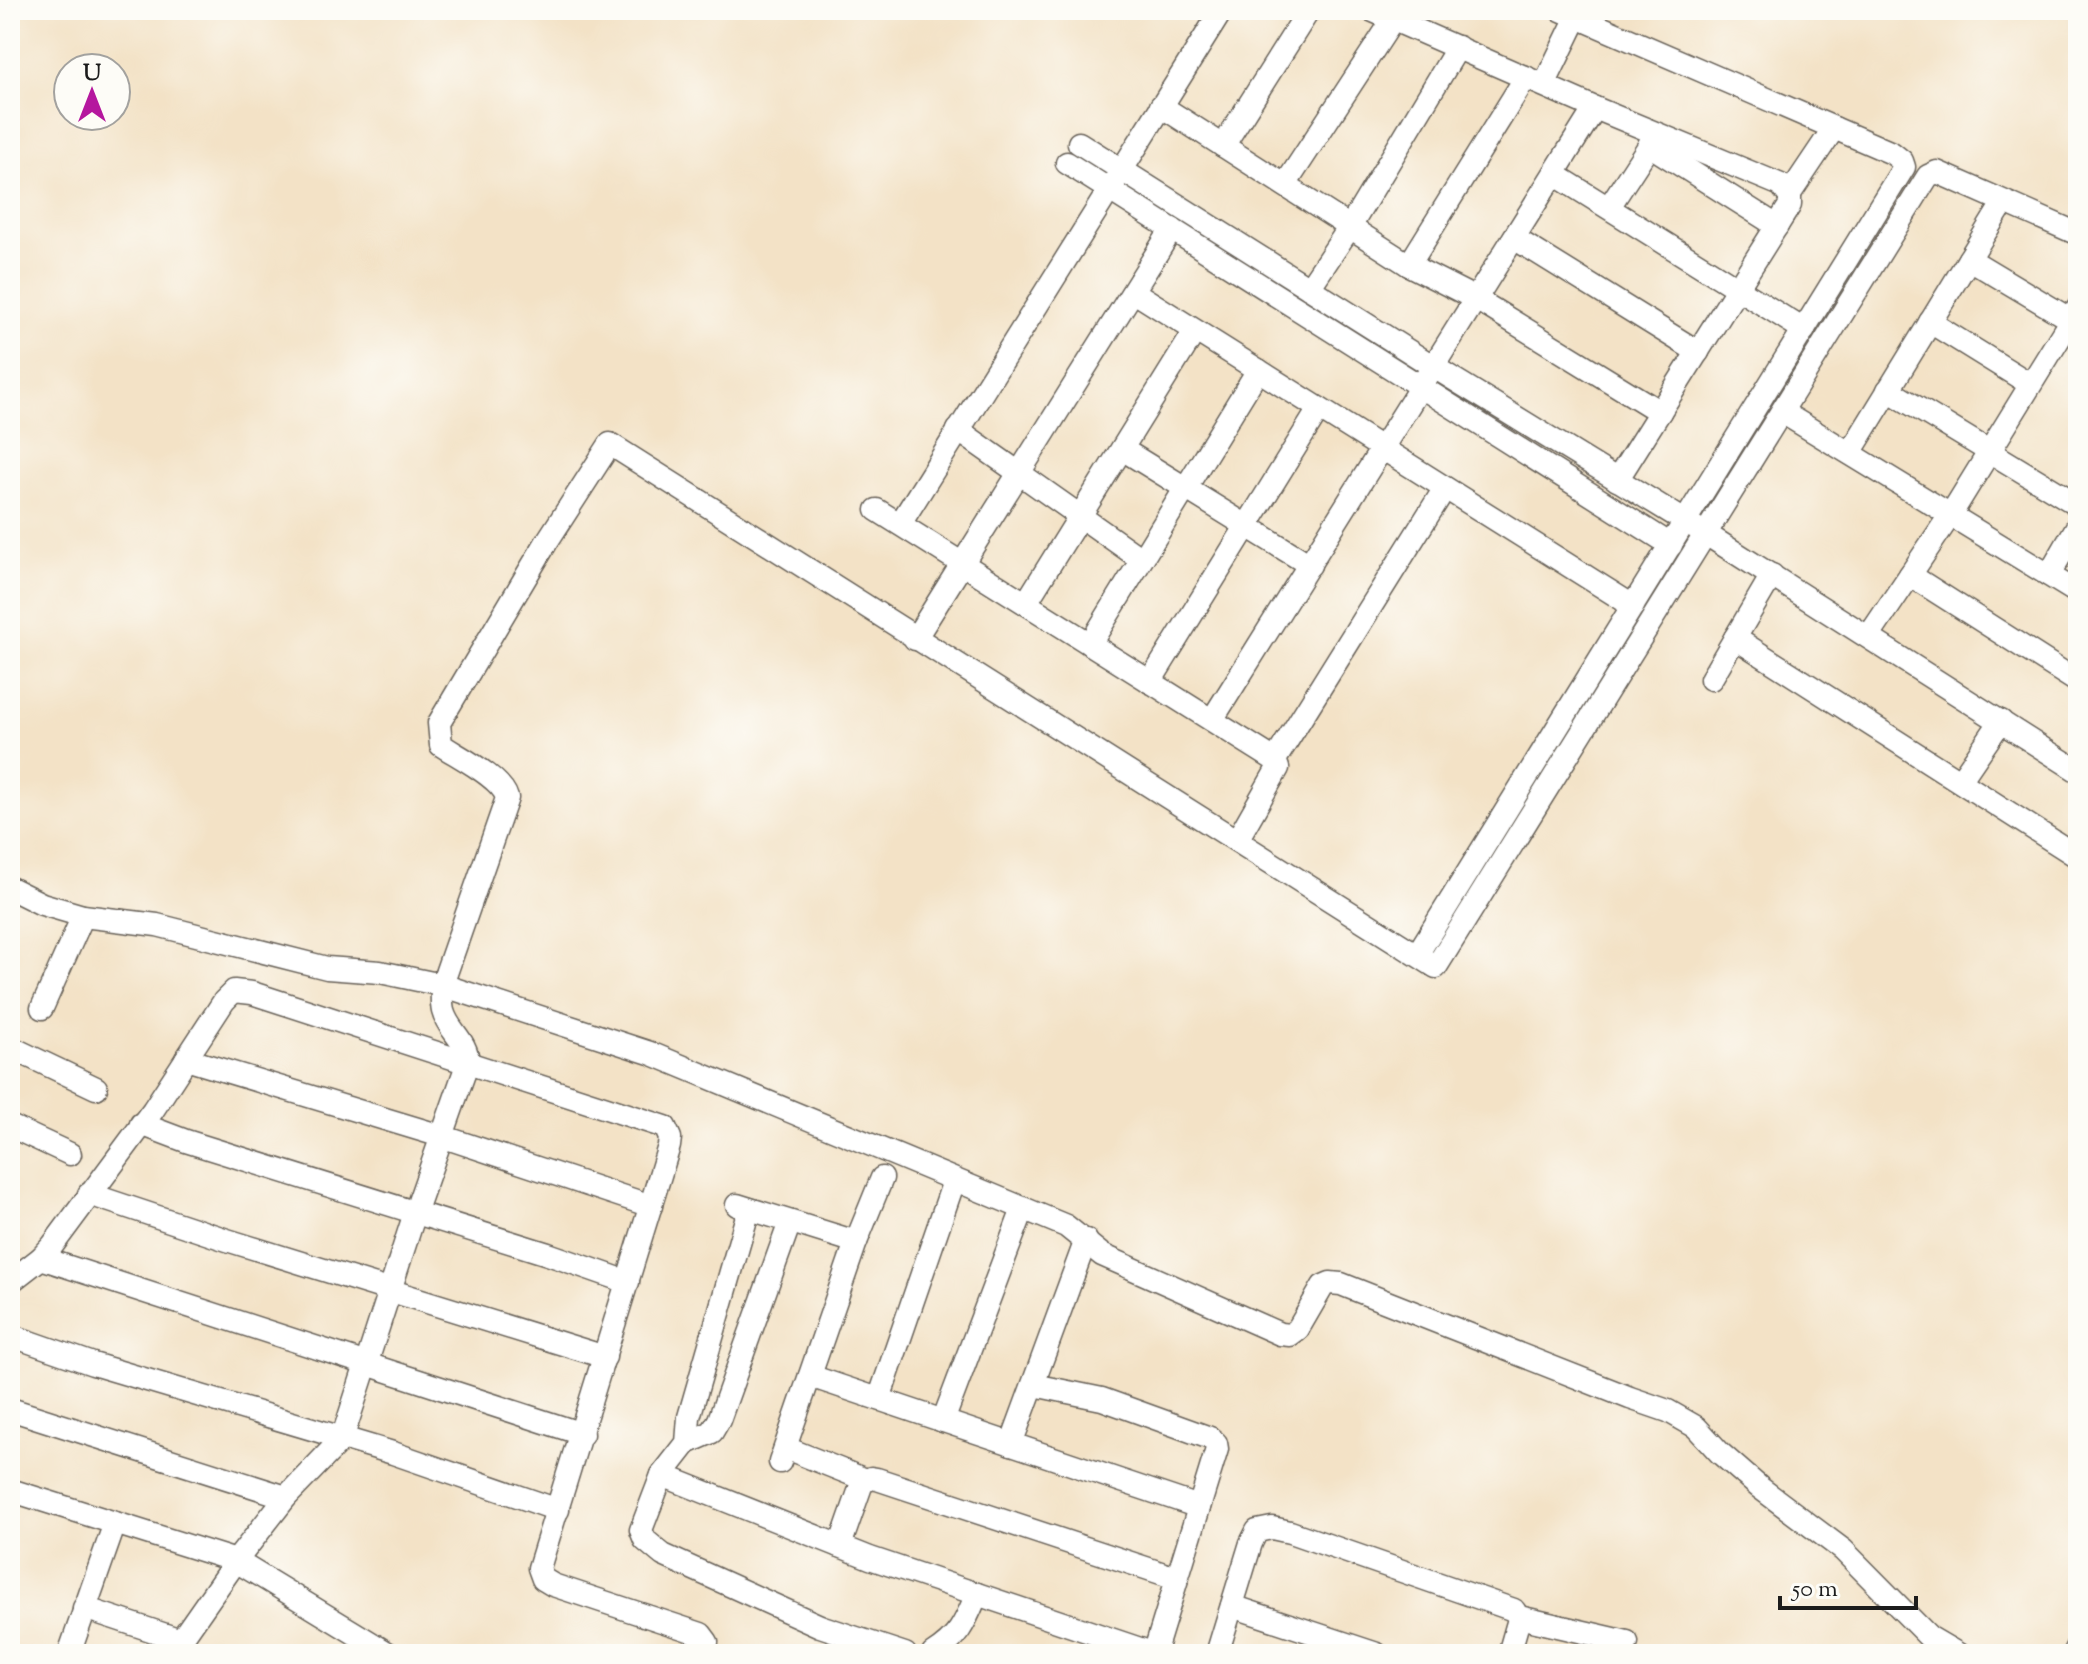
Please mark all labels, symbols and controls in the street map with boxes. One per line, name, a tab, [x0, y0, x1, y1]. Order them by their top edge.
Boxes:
north arrow	[52, 52, 132, 132]
text: U	[83, 59, 101, 91]
scale bar	[1780, 1560, 1916, 1610]
text: 50 m	[1790, 1573, 1838, 1607]

